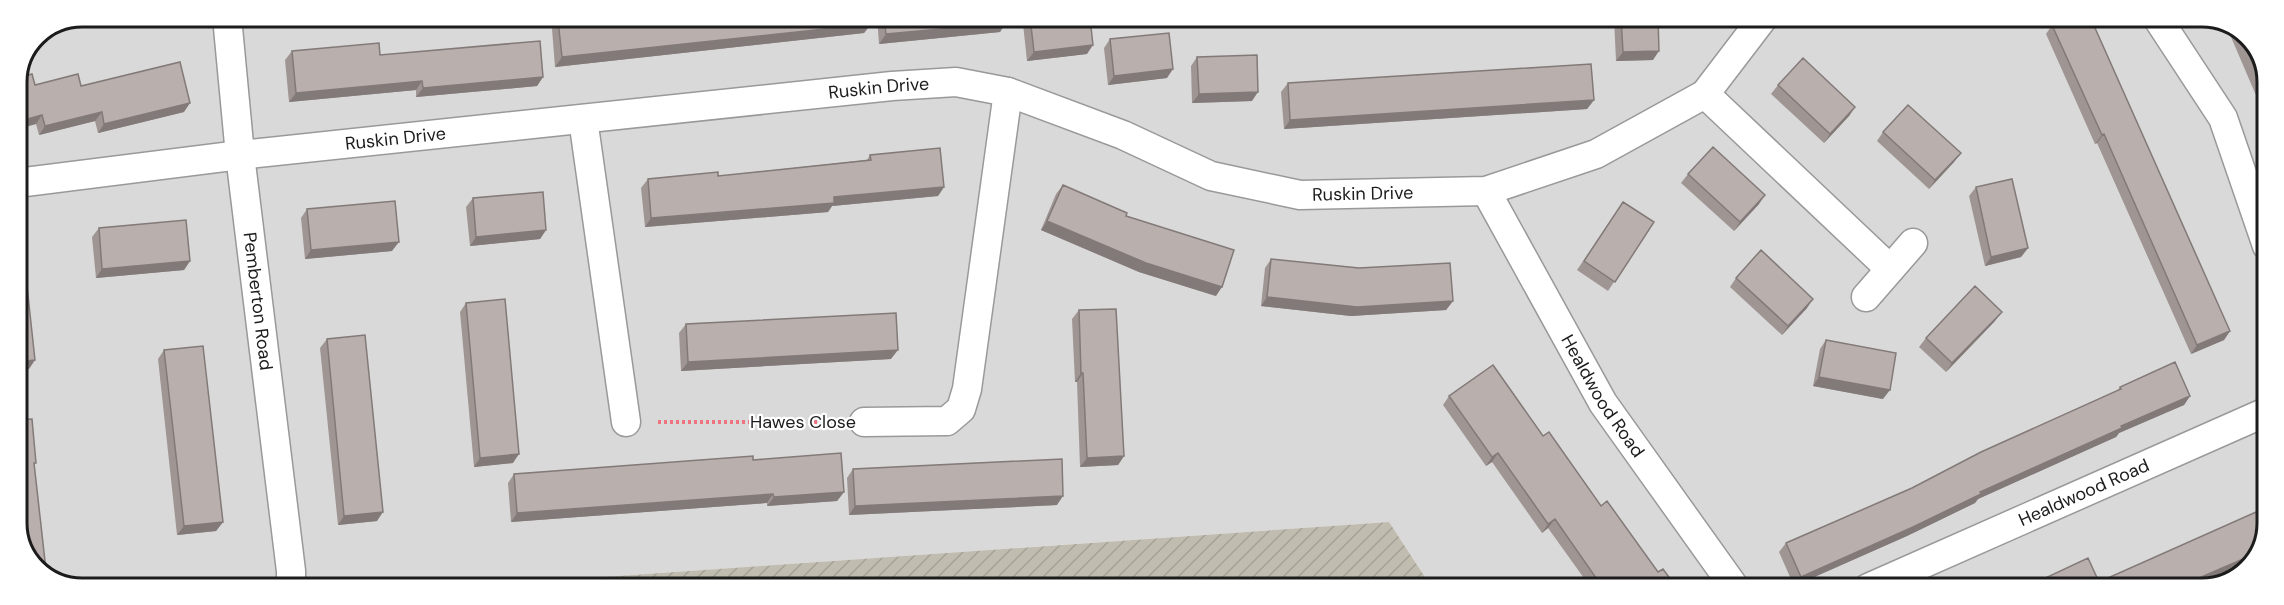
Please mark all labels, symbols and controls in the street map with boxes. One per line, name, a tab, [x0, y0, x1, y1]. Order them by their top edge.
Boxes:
street label: Ruskin Drive	[827, 72, 930, 105]
street label: Ruskin Drive	[344, 121, 447, 156]
street label: Ruskin Drive	[1312, 181, 1414, 207]
street label: Pemberton Road	[238, 231, 278, 372]
street label: Healdwood Road	[1556, 330, 1650, 462]
street label: Hawes Close	[750, 410, 856, 434]
street label: Healdwood Road	[2015, 453, 2153, 532]

